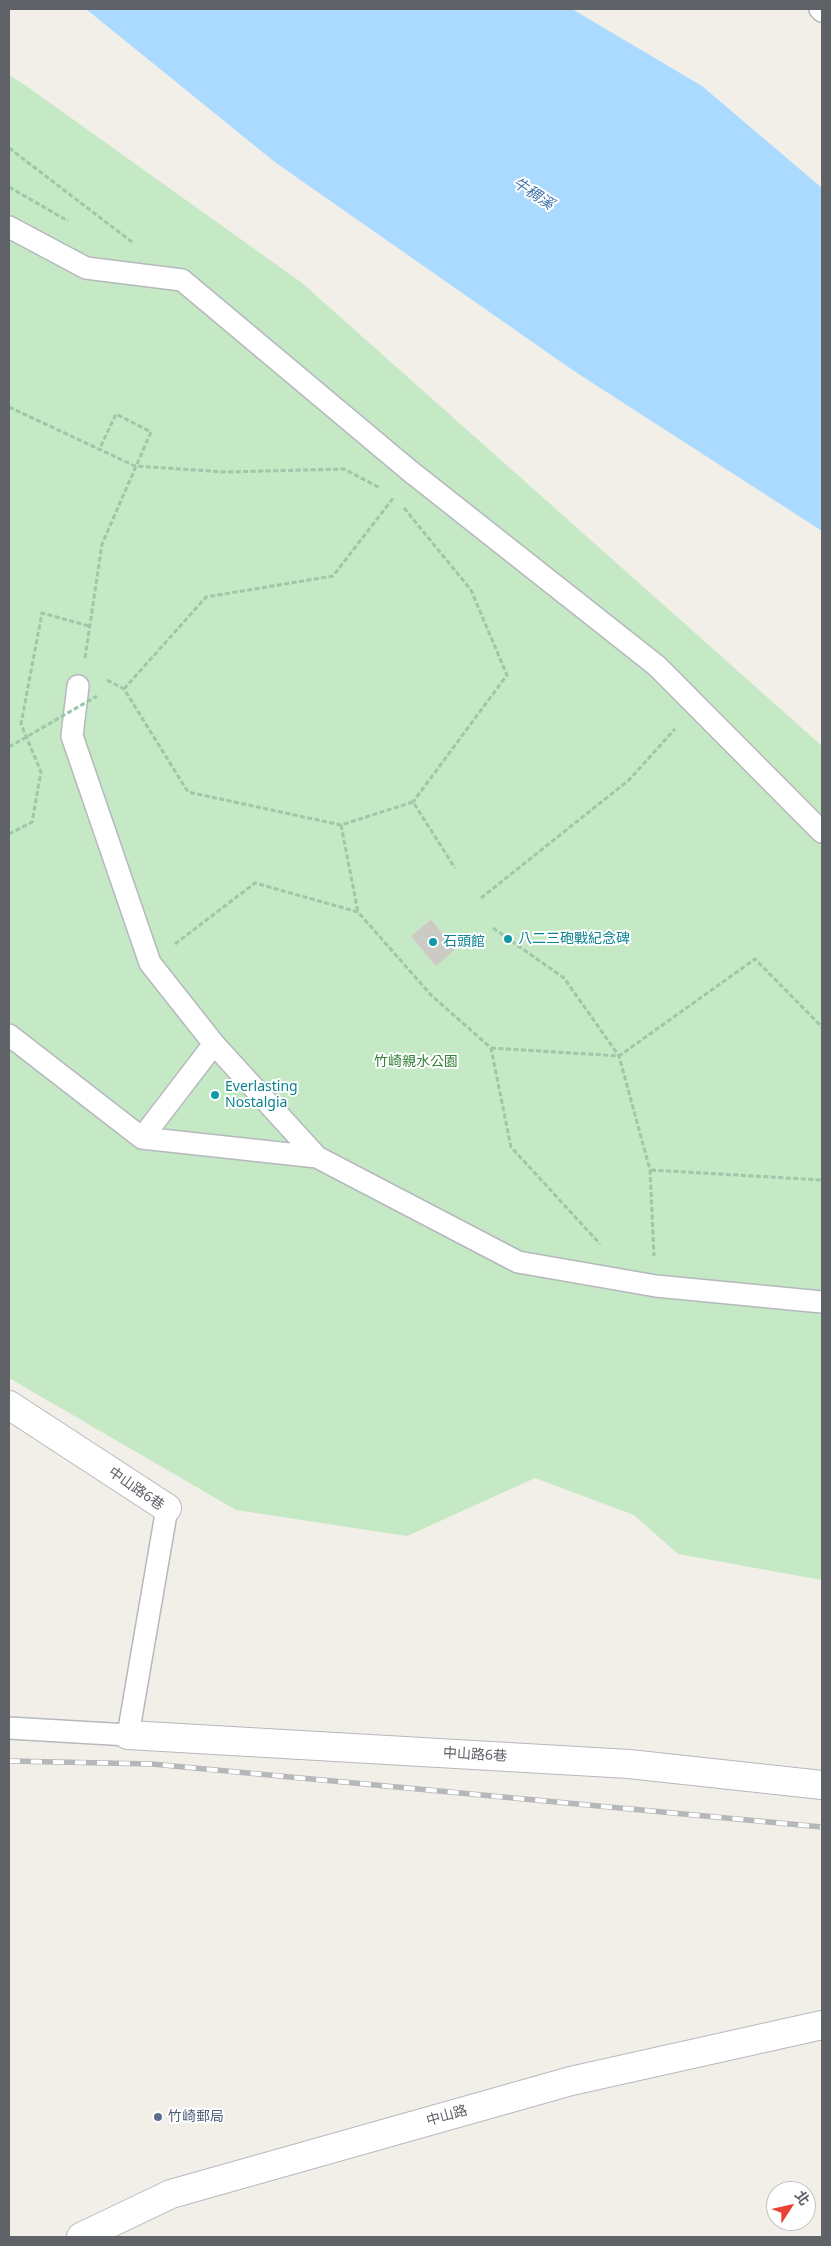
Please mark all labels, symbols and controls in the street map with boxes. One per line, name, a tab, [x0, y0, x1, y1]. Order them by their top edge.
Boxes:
water label: 牛稠溪	[509, 174, 557, 214]
place label: 八二三砲戰紀念碑	[518, 931, 630, 947]
marker: 八二三砲戰紀念碑	[502, 933, 514, 945]
place label: 石頭館	[443, 934, 485, 950]
marker: 石頭館	[427, 936, 439, 948]
park label: 竹崎親水公園	[374, 1054, 458, 1070]
place label: Everlasting Nostalgia	[225, 1079, 298, 1112]
marker: Everlasting Nostalgia	[209, 1089, 221, 1101]
street label: 中山路6巷	[105, 1464, 167, 1514]
street label: 中山路6巷	[443, 1745, 507, 1765]
street label: 中山路	[424, 2102, 470, 2130]
place label: 竹崎郵局	[168, 2109, 224, 2125]
marker: 竹崎郵局	[152, 2111, 164, 2123]
north arrow	[766, 2181, 816, 2231]
text: 北	[791, 2187, 815, 2209]

